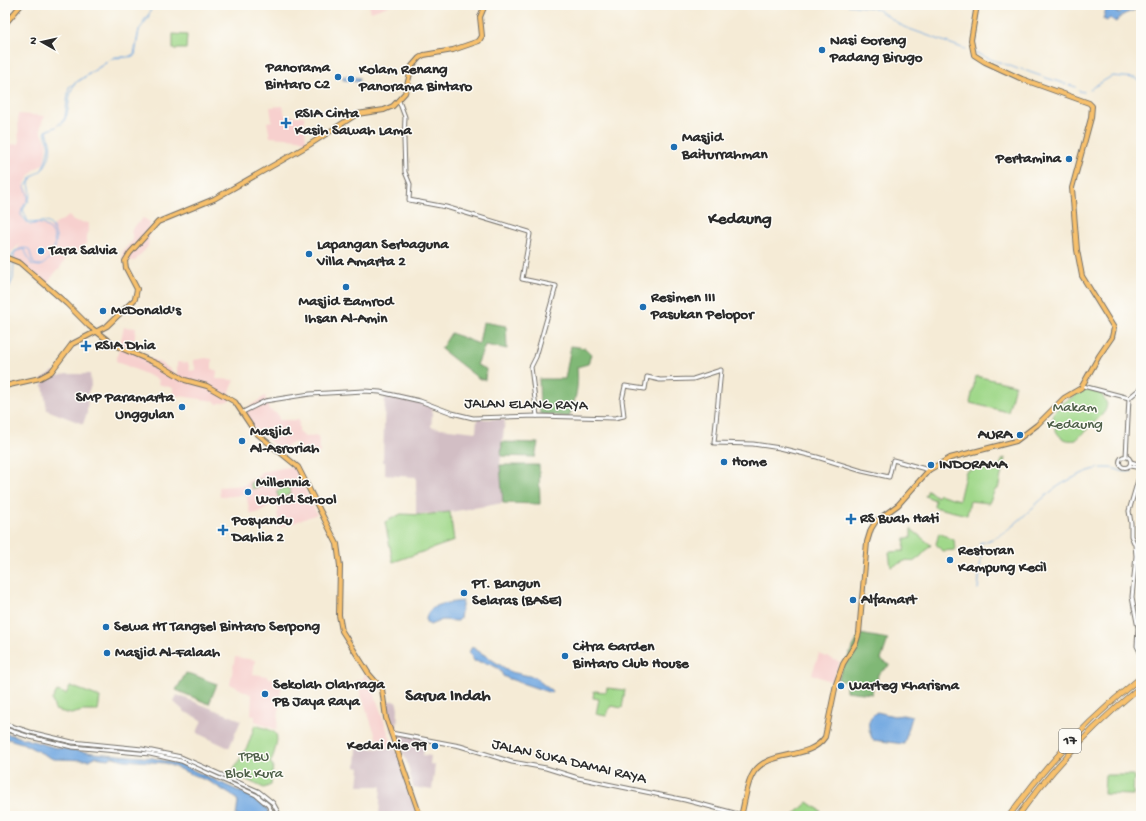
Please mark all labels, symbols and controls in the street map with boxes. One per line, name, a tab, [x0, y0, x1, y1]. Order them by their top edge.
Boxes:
north arrow	[22, 22, 62, 62]
place label: Nasi Goreng Padang Birugo	[829, 32, 923, 67]
text: N	[28, 36, 41, 45]
marker: Nasi Goreng Padang Birugo	[817, 45, 827, 55]
place label: Panorama Bintaro C2	[264, 59, 331, 94]
place label: Kolam Renang Panorama Bintaro	[358, 61, 472, 96]
marker: Panorama Bintaro C2	[333, 72, 343, 82]
marker: Kolam Renang Panorama Bintaro	[346, 74, 356, 84]
place label: RSIA Cinta Kasih Sawah Lama	[294, 105, 412, 140]
marker: RSIA Cinta Kasih Sawah Lama	[280, 117, 292, 129]
place label: Masjid Baiturrahman	[681, 129, 768, 164]
marker: Masjid Baiturrahman	[669, 142, 679, 152]
place label: Pertamina	[995, 150, 1062, 168]
marker: Pertamina	[1064, 154, 1074, 164]
district label: Kedaung	[707, 210, 772, 230]
place label: Lapangan Serbaguna Villa Amarta 2	[316, 236, 449, 271]
place label: Tara Salvia	[48, 242, 118, 260]
marker: Tara Salvia	[36, 246, 46, 256]
marker: Lapangan Serbaguna Villa Amarta 2	[304, 249, 314, 259]
marker: Masjid Zamrod Ihsan Al-Amin	[341, 282, 351, 292]
place label: Resimen III Pasukan Pelopor	[650, 289, 755, 324]
place label: Masjid Zamrod Ihsan Al-Amin	[299, 293, 396, 328]
place label: McDonald's	[111, 302, 182, 320]
marker: Resimen III Pasukan Pelopor	[638, 302, 648, 312]
marker: McDonald's	[98, 306, 108, 316]
place label: RSIA Dhia	[94, 337, 156, 355]
marker: RSIA Dhia	[80, 340, 92, 352]
place label: SMP Paramarta Unggulan	[76, 389, 175, 424]
street label: JALAN ELANG RAYA	[464, 395, 589, 415]
park label: Makam Kedaung	[1047, 399, 1103, 434]
marker: SMP Paramarta Unggulan	[177, 402, 187, 412]
place label: Masjid Al-Asroriah	[249, 423, 319, 458]
place label: AURA	[977, 426, 1013, 444]
marker: AURA	[1015, 430, 1025, 440]
marker: Masjid Al-Asroriah	[237, 436, 247, 446]
place label: Home	[732, 453, 768, 471]
place label: INDORAMA	[939, 456, 1008, 474]
marker: Home	[719, 457, 729, 467]
marker: INDORAMA	[926, 460, 936, 470]
place label: Millennia World School	[255, 474, 337, 509]
marker: Millennia World School	[243, 487, 253, 497]
place label: RS Buah Hati	[859, 510, 939, 528]
place label: Posyandu Dahlia 2	[230, 512, 293, 547]
marker: RS Buah Hati	[845, 513, 857, 525]
marker: Posyandu Dahlia 2	[217, 524, 229, 536]
place label: Restoran Kampung Kecil	[957, 542, 1047, 577]
marker: Restoran Kampung Kecil	[945, 555, 955, 565]
place label: PT. Bangun Selaras (BASE)	[471, 575, 562, 610]
marker: PT. Bangun Selaras (BASE)	[459, 588, 469, 598]
place label: Alfamart	[860, 591, 918, 609]
marker: Alfamart	[848, 595, 858, 605]
place label: Sewa HT Tangsel Bintaro Serpong	[114, 618, 320, 636]
marker: Sewa HT Tangsel Bintaro Serpong	[101, 622, 111, 632]
place label: Citra Garden Bintaro Club House	[572, 638, 690, 673]
place label: Masjid Al-Falaah	[115, 644, 220, 662]
marker: Masjid Al-Falaah	[102, 648, 112, 658]
marker: Citra Garden Bintaro Club House	[560, 651, 570, 661]
place label: Sekolah Olahraga PB Jaya Raya	[272, 676, 385, 711]
place label: Warteg Kharisma	[848, 677, 960, 695]
marker: Warteg Kharisma	[836, 681, 846, 691]
district label: Sarua Indah	[405, 687, 492, 707]
marker: Sekolah Olahraga PB Jaya Raya	[260, 689, 270, 699]
road number: 17	[1059, 729, 1081, 753]
street label: JALAN SUKA DAMAI RAYA	[490, 735, 649, 789]
place label: Kedai Mie 99	[346, 737, 427, 755]
marker: Kedai Mie 99	[430, 741, 440, 751]
park label: TPBU Blok Kura	[224, 748, 284, 783]

